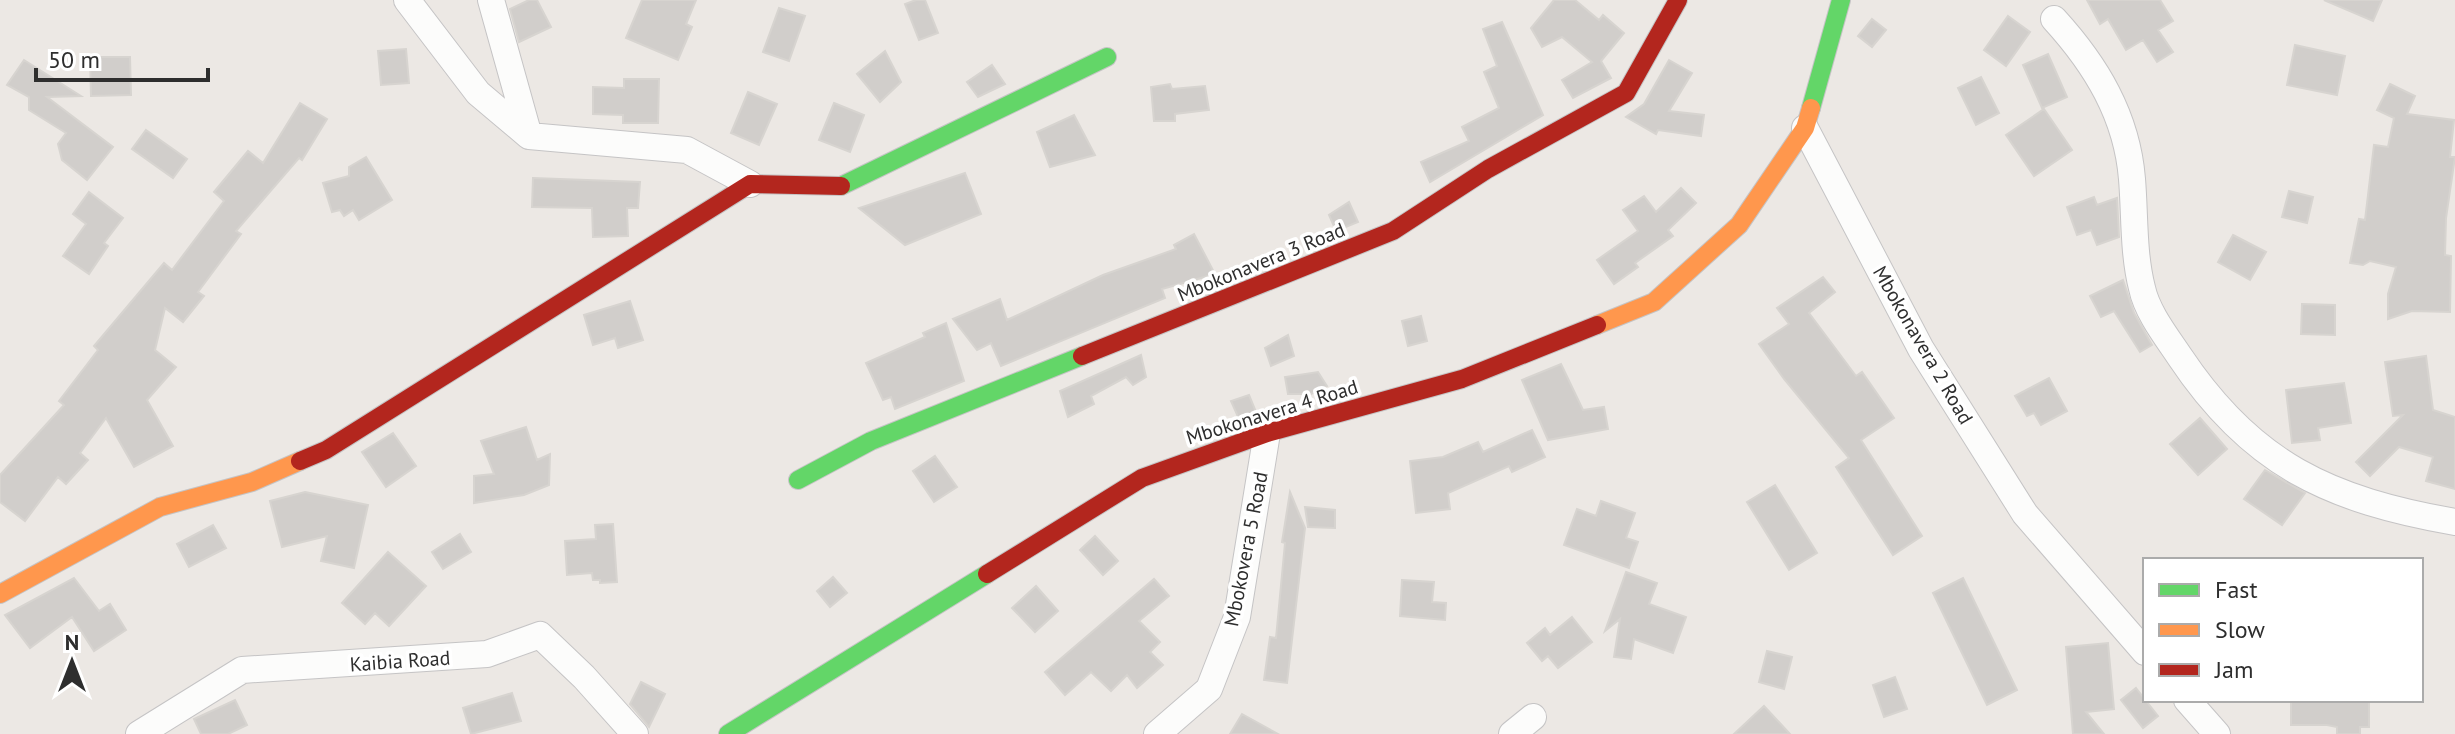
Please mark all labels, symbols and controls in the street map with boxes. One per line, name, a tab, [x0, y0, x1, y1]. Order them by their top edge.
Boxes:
scale bar	[36, 32, 208, 82]
text: 50 m	[48, 44, 100, 75]
street label: Mbokonavera 3 Road	[1173, 217, 1349, 307]
street label: Mbokonavera 2 Road	[1867, 261, 1979, 429]
street label: Mbokonavera 4 Road	[1183, 373, 1361, 451]
street label: Mbokovera 5 Road	[1218, 469, 1274, 629]
legend	[2143, 558, 2423, 702]
text: Fast	[2215, 574, 2258, 605]
text: Slow	[2215, 614, 2265, 645]
north arrow	[32, 622, 112, 702]
text: N	[65, 628, 79, 656]
street label: Kaibia Road	[349, 645, 451, 677]
text: Jam	[2214, 654, 2253, 685]

